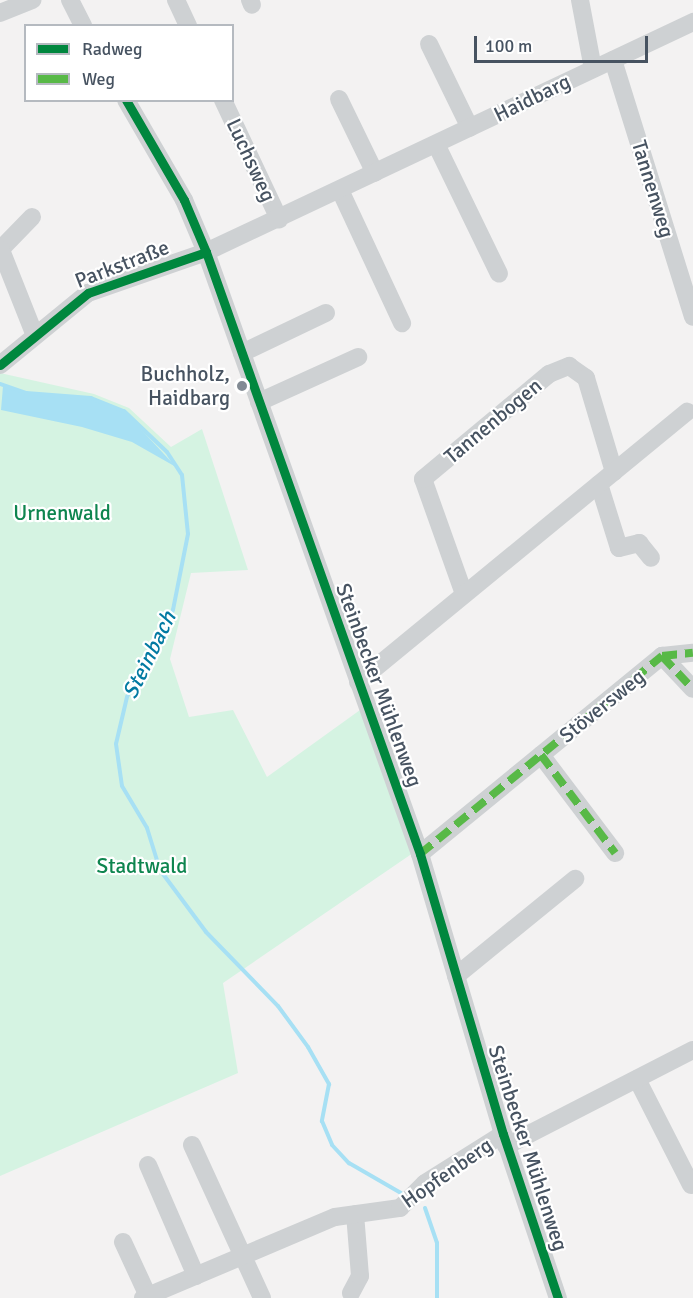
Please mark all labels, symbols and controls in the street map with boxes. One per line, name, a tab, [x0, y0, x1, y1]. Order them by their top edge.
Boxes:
legend	[24, 24, 234, 102]
scale bar	[477, 24, 651, 62]
text: 100 m	[485, 35, 532, 57]
text: Radweg	[82, 38, 143, 60]
text: Weg	[82, 68, 115, 90]
street label: Haidbarg	[490, 69, 574, 127]
street label: Luchsweg	[221, 114, 281, 206]
street label: Tannenweg	[626, 137, 680, 241]
street label: Parkstraße	[71, 235, 173, 293]
place label: Buchholz, Haidbarg	[141, 361, 230, 411]
street label: Tannenbogen	[439, 373, 547, 469]
marker: Buchholz, Haidbarg	[235, 379, 249, 393]
park label: Urnenwald	[13, 500, 111, 526]
street label: Steinbecker Mühlenweg	[330, 580, 428, 790]
water label: Steinbach	[117, 607, 181, 703]
street label: Stöversweg	[554, 664, 650, 748]
park label: Stadtwald	[97, 853, 187, 879]
street label: Steinbecker Mühlenweg	[483, 1042, 573, 1254]
street label: Hopfenberg	[397, 1133, 497, 1213]

